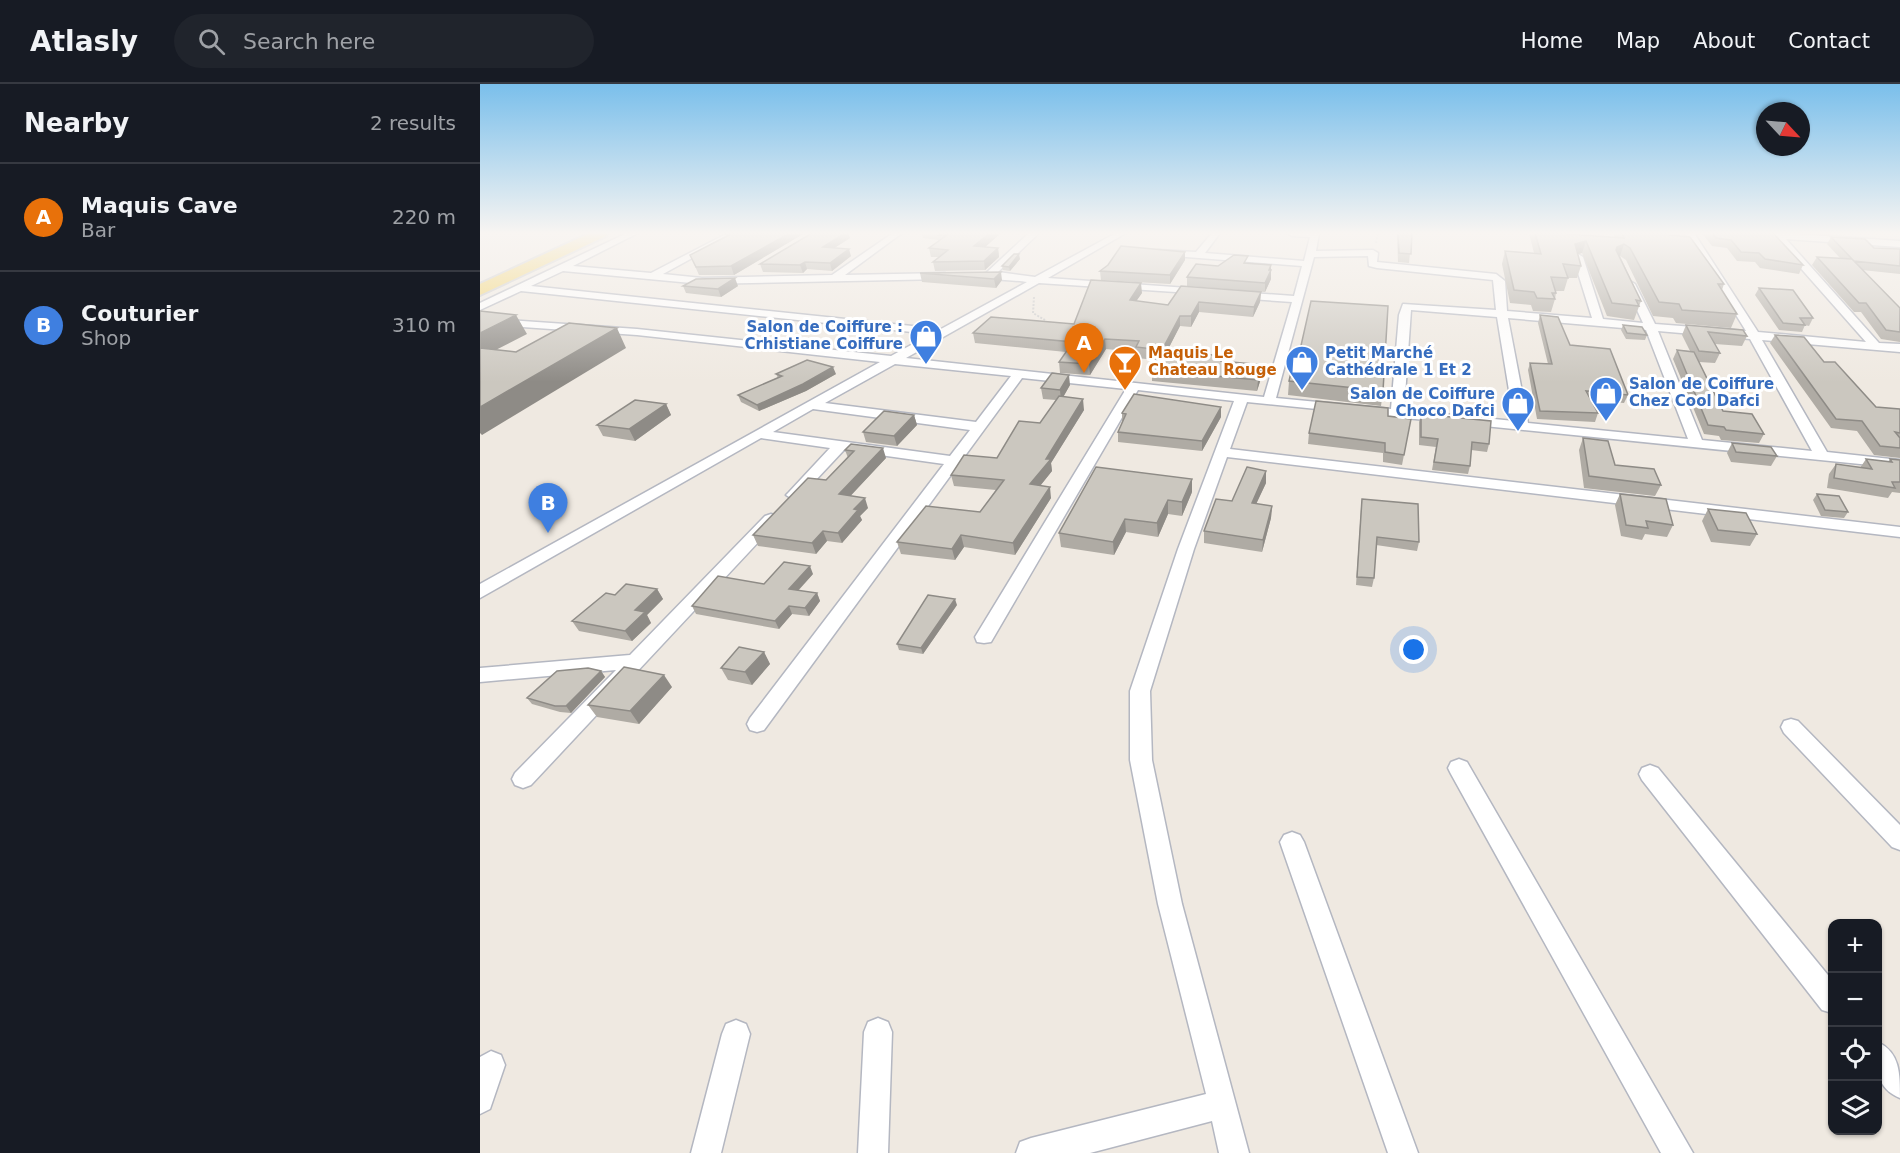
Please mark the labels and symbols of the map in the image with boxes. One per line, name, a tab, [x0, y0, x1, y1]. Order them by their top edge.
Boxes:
north arrow	[1756, 102, 1810, 156]
place label: Salon de Coiffure : Crhistiane Coiffure	[744, 318, 903, 353]
shop icon: Salon de Coiffure : Crhistiane Coiffure	[908, 318, 944, 365]
pin: A	[1064, 324, 1104, 373]
bar icon: Maquis Le Chateau Rouge	[1107, 344, 1143, 391]
place label: Maquis Le Chateau Rouge	[1148, 344, 1277, 379]
shop icon: Petit Marché Cathédrale 1 Et 2	[1284, 344, 1320, 391]
place label: Petit Marché Cathédrale 1 Et 2	[1325, 344, 1472, 379]
shop icon: Salon de Coiffure Chez Cool Dafci	[1588, 375, 1624, 422]
place label: Salon de Coiffure Chez Cool Dafci	[1629, 375, 1774, 410]
place label: Salon de Coiffure Choco Dafci	[1350, 385, 1495, 420]
shop icon: Salon de Coiffure Choco Dafci	[1500, 385, 1536, 432]
pin: B	[528, 484, 568, 533]
your location	[1399, 635, 1428, 664]

